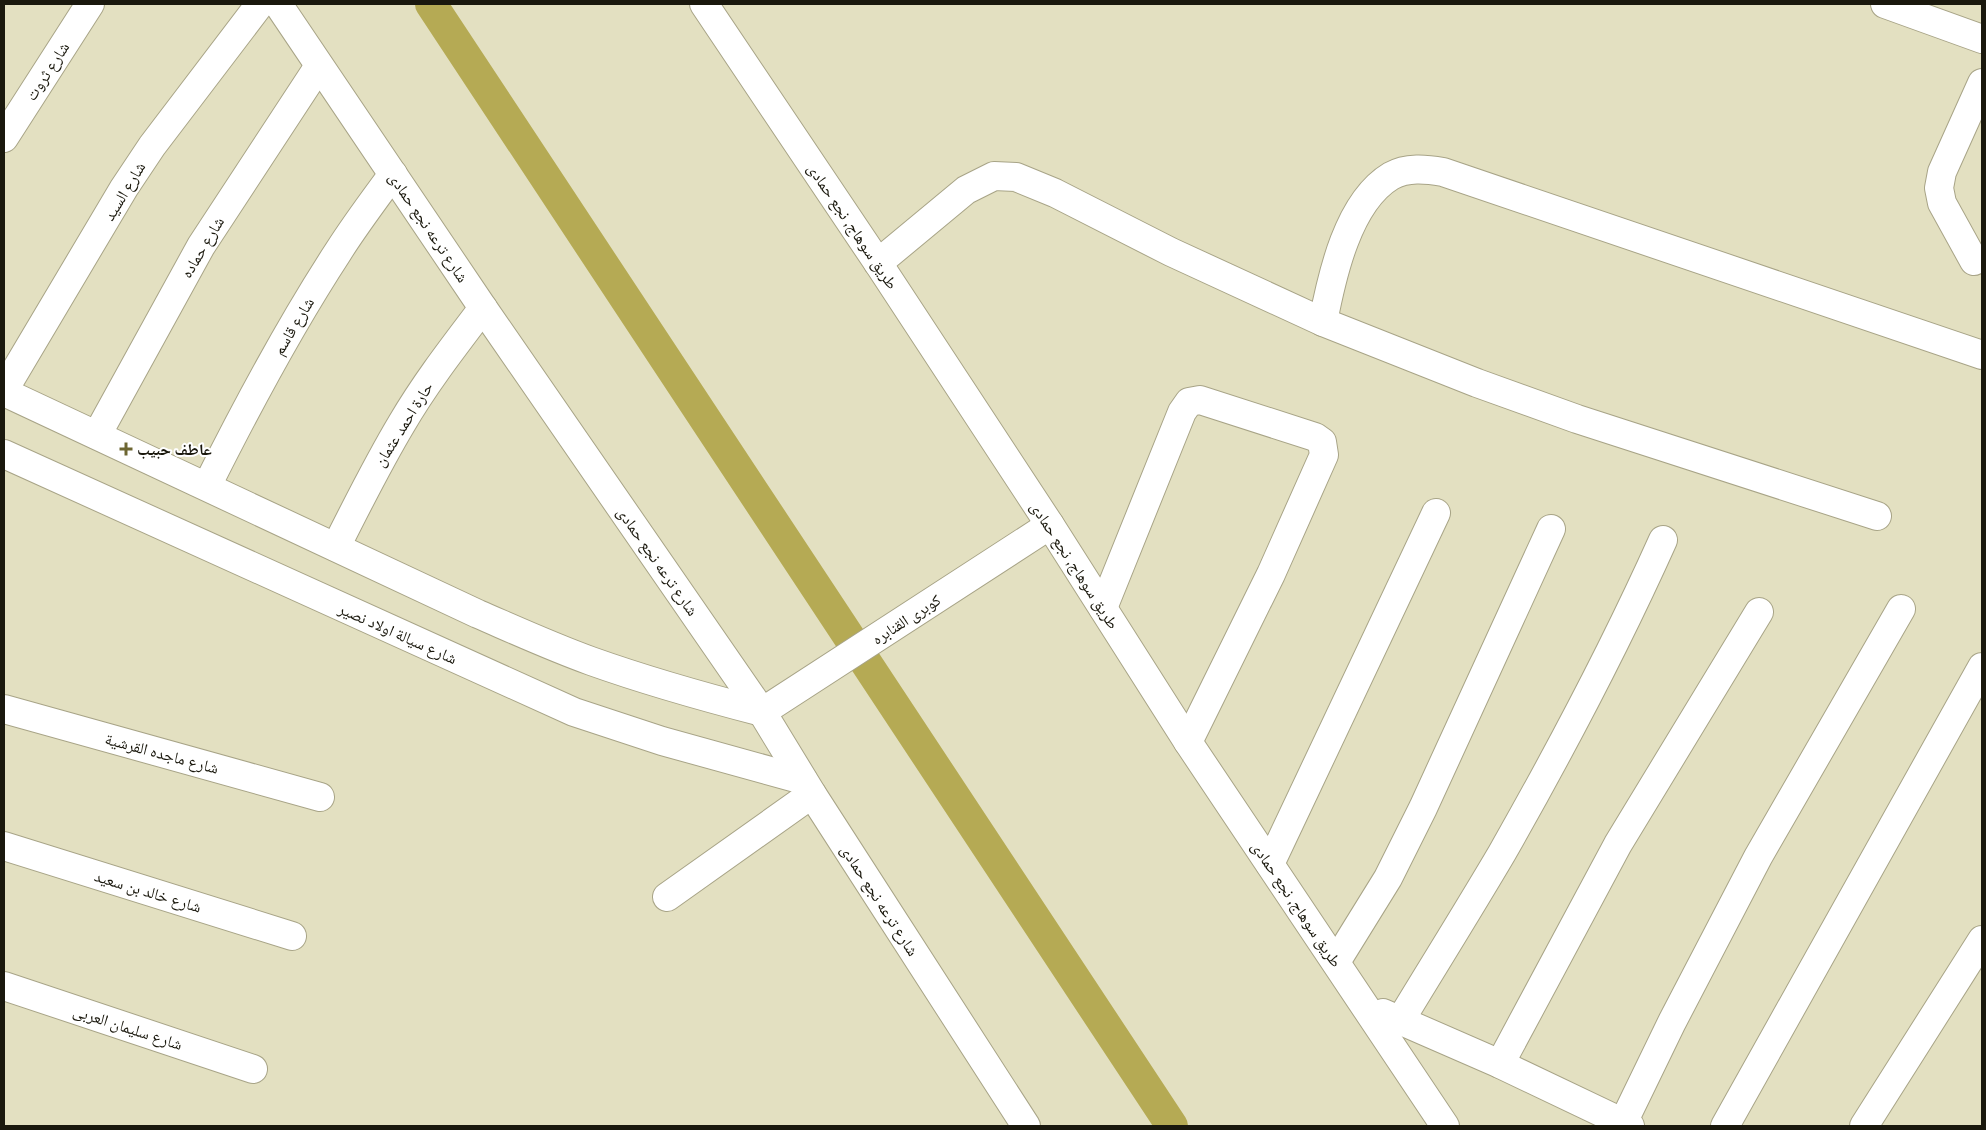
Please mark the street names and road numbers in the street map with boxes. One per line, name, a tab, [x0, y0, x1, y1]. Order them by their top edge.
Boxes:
street label: شارع ثروت	[20, 37, 74, 105]
street label: شارع السيد	[98, 157, 150, 225]
street label: طريق سوهاج, نجع حمادى	[803, 159, 903, 293]
street label: شارع ترعه نجع حمادى	[384, 168, 474, 286]
street label: شارع حماده	[175, 212, 229, 282]
street label: شارع قاسم	[267, 293, 319, 359]
street label: حارة احمد عثمان	[368, 377, 438, 471]
street label: طريق سوهاج, نجع حمادى	[1026, 497, 1124, 633]
street label: شارع ترعه نجع حمادى	[612, 502, 704, 620]
street label: كوبرى القنابره	[867, 588, 945, 649]
street label: شارع سيالة اولاد نصير	[334, 597, 461, 669]
street label: شارع ماجده القرشية	[103, 727, 221, 779]
street label: طريق سوهاج, نجع حمادى	[1247, 837, 1347, 971]
street label: شارع ترعه نجع حمادى	[836, 840, 924, 960]
street label: شارع خالد بن سعيد	[92, 864, 204, 918]
street label: شارع سليمان العربى	[71, 999, 185, 1055]

